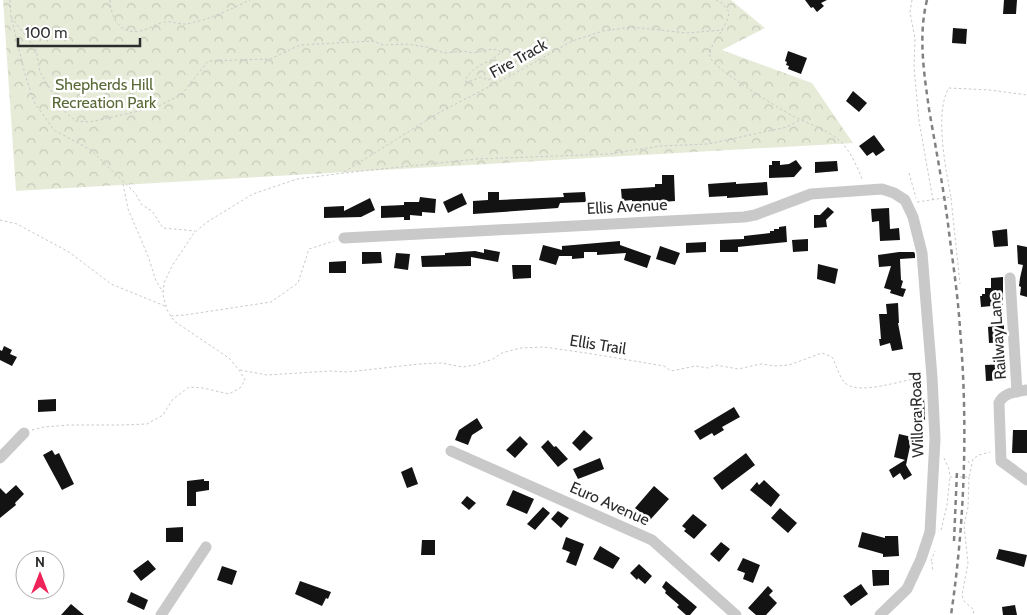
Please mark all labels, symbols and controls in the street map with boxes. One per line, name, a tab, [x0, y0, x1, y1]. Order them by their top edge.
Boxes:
scale bar	[18, 15, 140, 47]
text: 100 m	[25, 24, 67, 42]
street label: Fire Track	[486, 35, 551, 82]
park label: Shepherds Hill Recreation Park	[52, 75, 157, 112]
street label: Ellis Avenue	[586, 195, 668, 218]
street label: Railway Lane	[985, 292, 1010, 380]
street label: Ellis Trail	[568, 331, 628, 358]
street label: Willora Road	[906, 372, 927, 458]
street label: Euro Avenue	[567, 478, 652, 529]
north arrow	[15, 550, 65, 600]
text: N	[35, 553, 45, 571]

